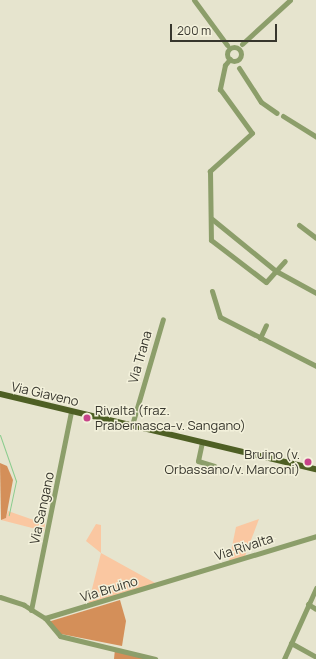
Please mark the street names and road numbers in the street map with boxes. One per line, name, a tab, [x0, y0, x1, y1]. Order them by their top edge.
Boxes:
street label: Via Trana	[125, 329, 155, 385]
street label: Via Giaveno	[10, 379, 80, 409]
street label: Via Sangano	[27, 470, 57, 546]
street label: Via Rivalta	[213, 530, 275, 564]
street label: Via Bruino	[78, 573, 140, 605]

